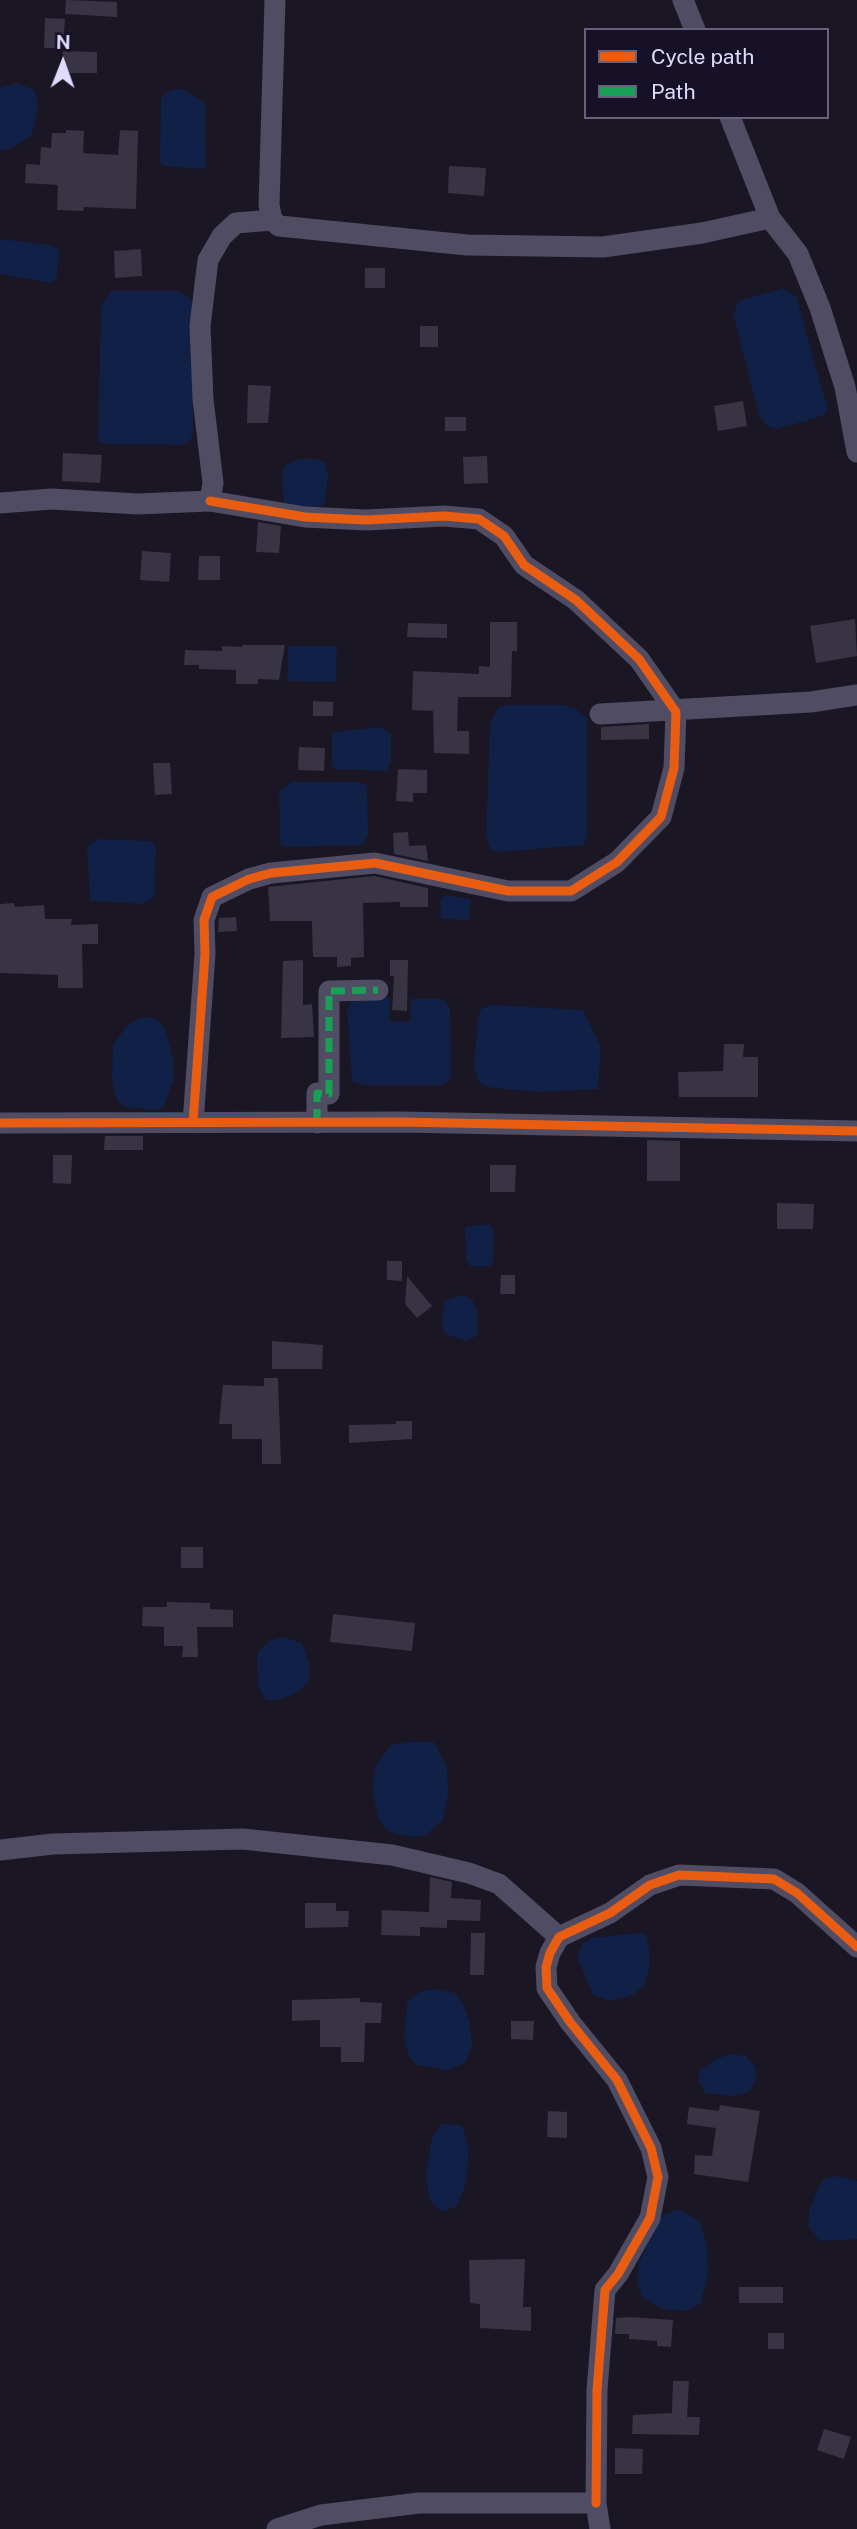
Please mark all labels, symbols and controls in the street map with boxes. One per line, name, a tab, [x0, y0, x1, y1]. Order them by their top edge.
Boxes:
north arrow	[28, 28, 98, 98]
legend	[584, 28, 829, 119]
text: N	[56, 31, 71, 53]
text: Cycle path	[651, 44, 754, 69]
text: Path	[651, 79, 696, 104]

